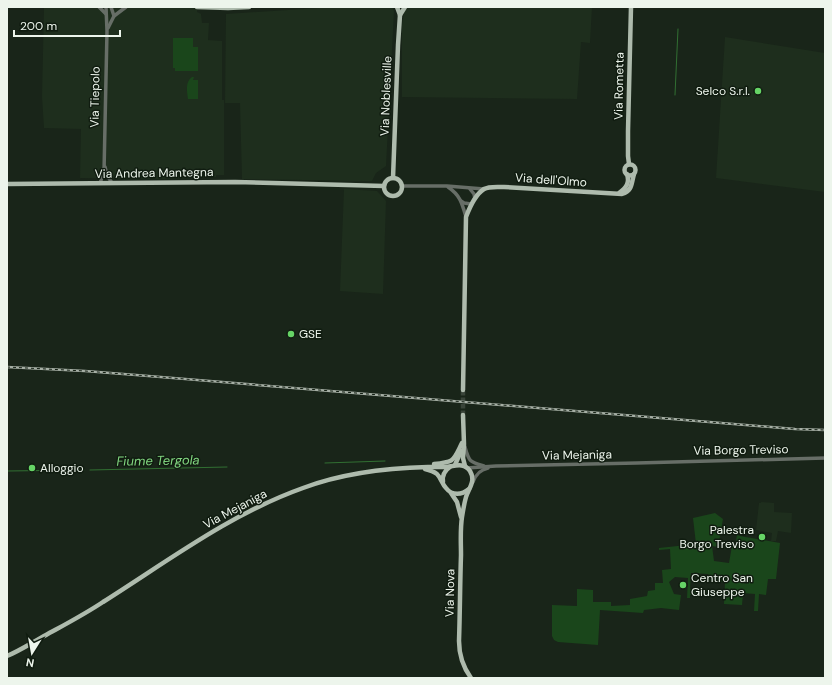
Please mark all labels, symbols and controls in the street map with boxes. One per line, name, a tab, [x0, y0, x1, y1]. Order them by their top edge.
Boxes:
scale bar	[14, 12, 120, 38]
text: 200 m	[20, 18, 57, 34]
street label: Via Rometta	[610, 52, 628, 120]
street label: Via Noblesville	[377, 56, 395, 136]
street label: Via Tiepolo	[86, 66, 104, 128]
place label: Selco S.r.l.	[696, 83, 750, 99]
marker: Selco S.r.l.	[753, 86, 763, 96]
street label: Via Andrea Mantegna	[95, 164, 213, 182]
street label: Via dell'Olmo	[515, 170, 587, 190]
place label: GSE	[299, 326, 322, 342]
marker: GSE	[286, 329, 296, 339]
street label: Via Borgo Treviso	[693, 441, 789, 459]
street label: Via Mejaniga	[542, 446, 612, 464]
water label: Fiume Tergola	[116, 451, 200, 470]
place label: Alloggio	[40, 460, 84, 476]
marker: Alloggio	[27, 463, 37, 473]
street label: Via Mejaniga	[200, 486, 270, 532]
place label: Palestra Borgo Treviso	[679, 522, 754, 552]
marker: Palestra Borgo Treviso	[757, 532, 767, 542]
street label: Via Nova	[442, 569, 458, 617]
place label: Centro San Giuseppe	[691, 570, 753, 600]
marker: Centro San Giuseppe	[678, 580, 688, 590]
north arrow	[12, 633, 52, 673]
text: N	[25, 655, 35, 670]

